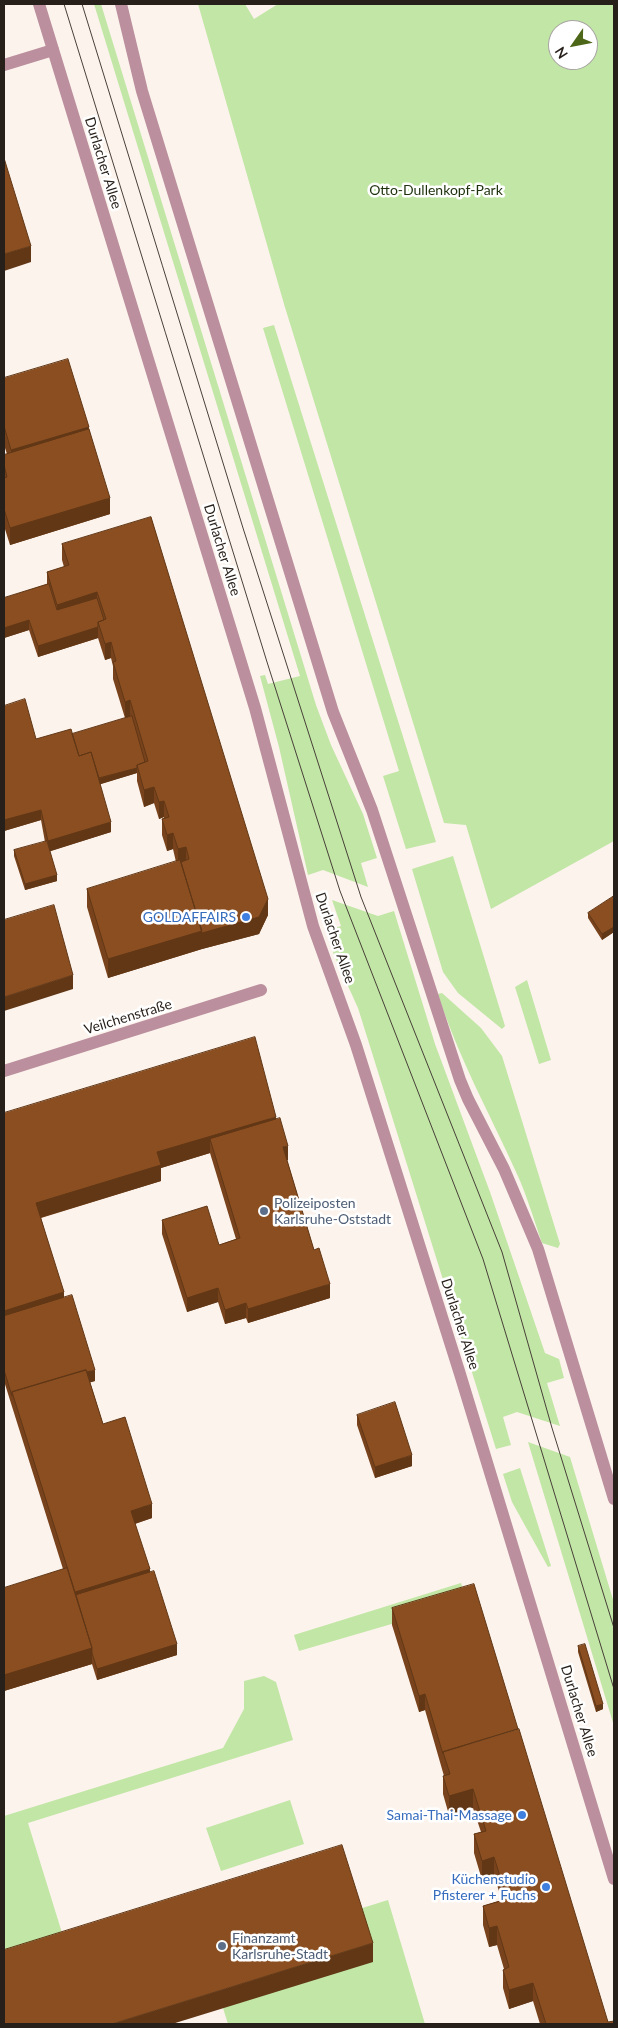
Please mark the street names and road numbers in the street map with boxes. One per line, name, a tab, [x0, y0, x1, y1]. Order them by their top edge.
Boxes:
street label: Durlacher Allee	[81, 115, 125, 211]
street label: Durlacher Allee	[200, 502, 244, 598]
street label: Durlacher Allee	[312, 890, 358, 986]
street label: Veilchenstraße	[82, 996, 174, 1038]
street label: Durlacher Allee	[437, 1276, 483, 1372]
street label: Durlacher Allee	[557, 1663, 601, 1759]

